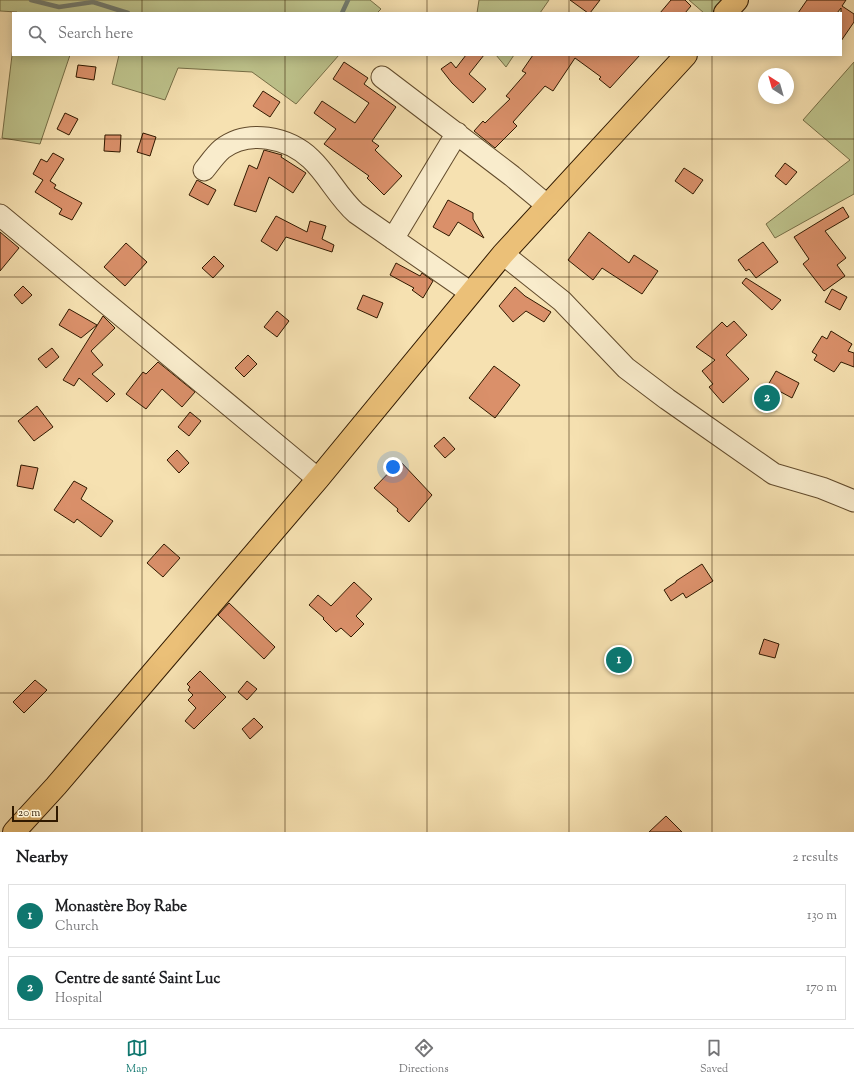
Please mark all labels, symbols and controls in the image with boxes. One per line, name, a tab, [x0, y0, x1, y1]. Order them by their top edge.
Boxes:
search box	[12, 12, 842, 56]
icon: search	[26, 23, 48, 45]
text: Search here	[58, 24, 133, 45]
north arrow	[758, 68, 794, 104]
pin: 2	[754, 383, 780, 413]
your location	[383, 457, 403, 477]
pin: 1	[606, 645, 632, 675]
scale bar	[12, 804, 58, 823]
text: 20 m	[18, 805, 40, 821]
text: Nearby	[16, 846, 68, 870]
text: 2 results	[793, 849, 838, 867]
text: Monastère Boy Rabe	[55, 897, 187, 918]
text: 1	[28, 907, 32, 925]
text: 130 m	[807, 907, 837, 925]
text: Church	[55, 918, 99, 936]
text: Centre de santé Saint Luc	[55, 969, 220, 990]
text: 2	[27, 979, 33, 997]
text: 170 m	[806, 979, 837, 997]
text: Hospital	[55, 990, 102, 1008]
tab: Map	[126, 1037, 148, 1077]
tab: Directions	[399, 1037, 449, 1077]
tab: Saved	[700, 1037, 728, 1077]

